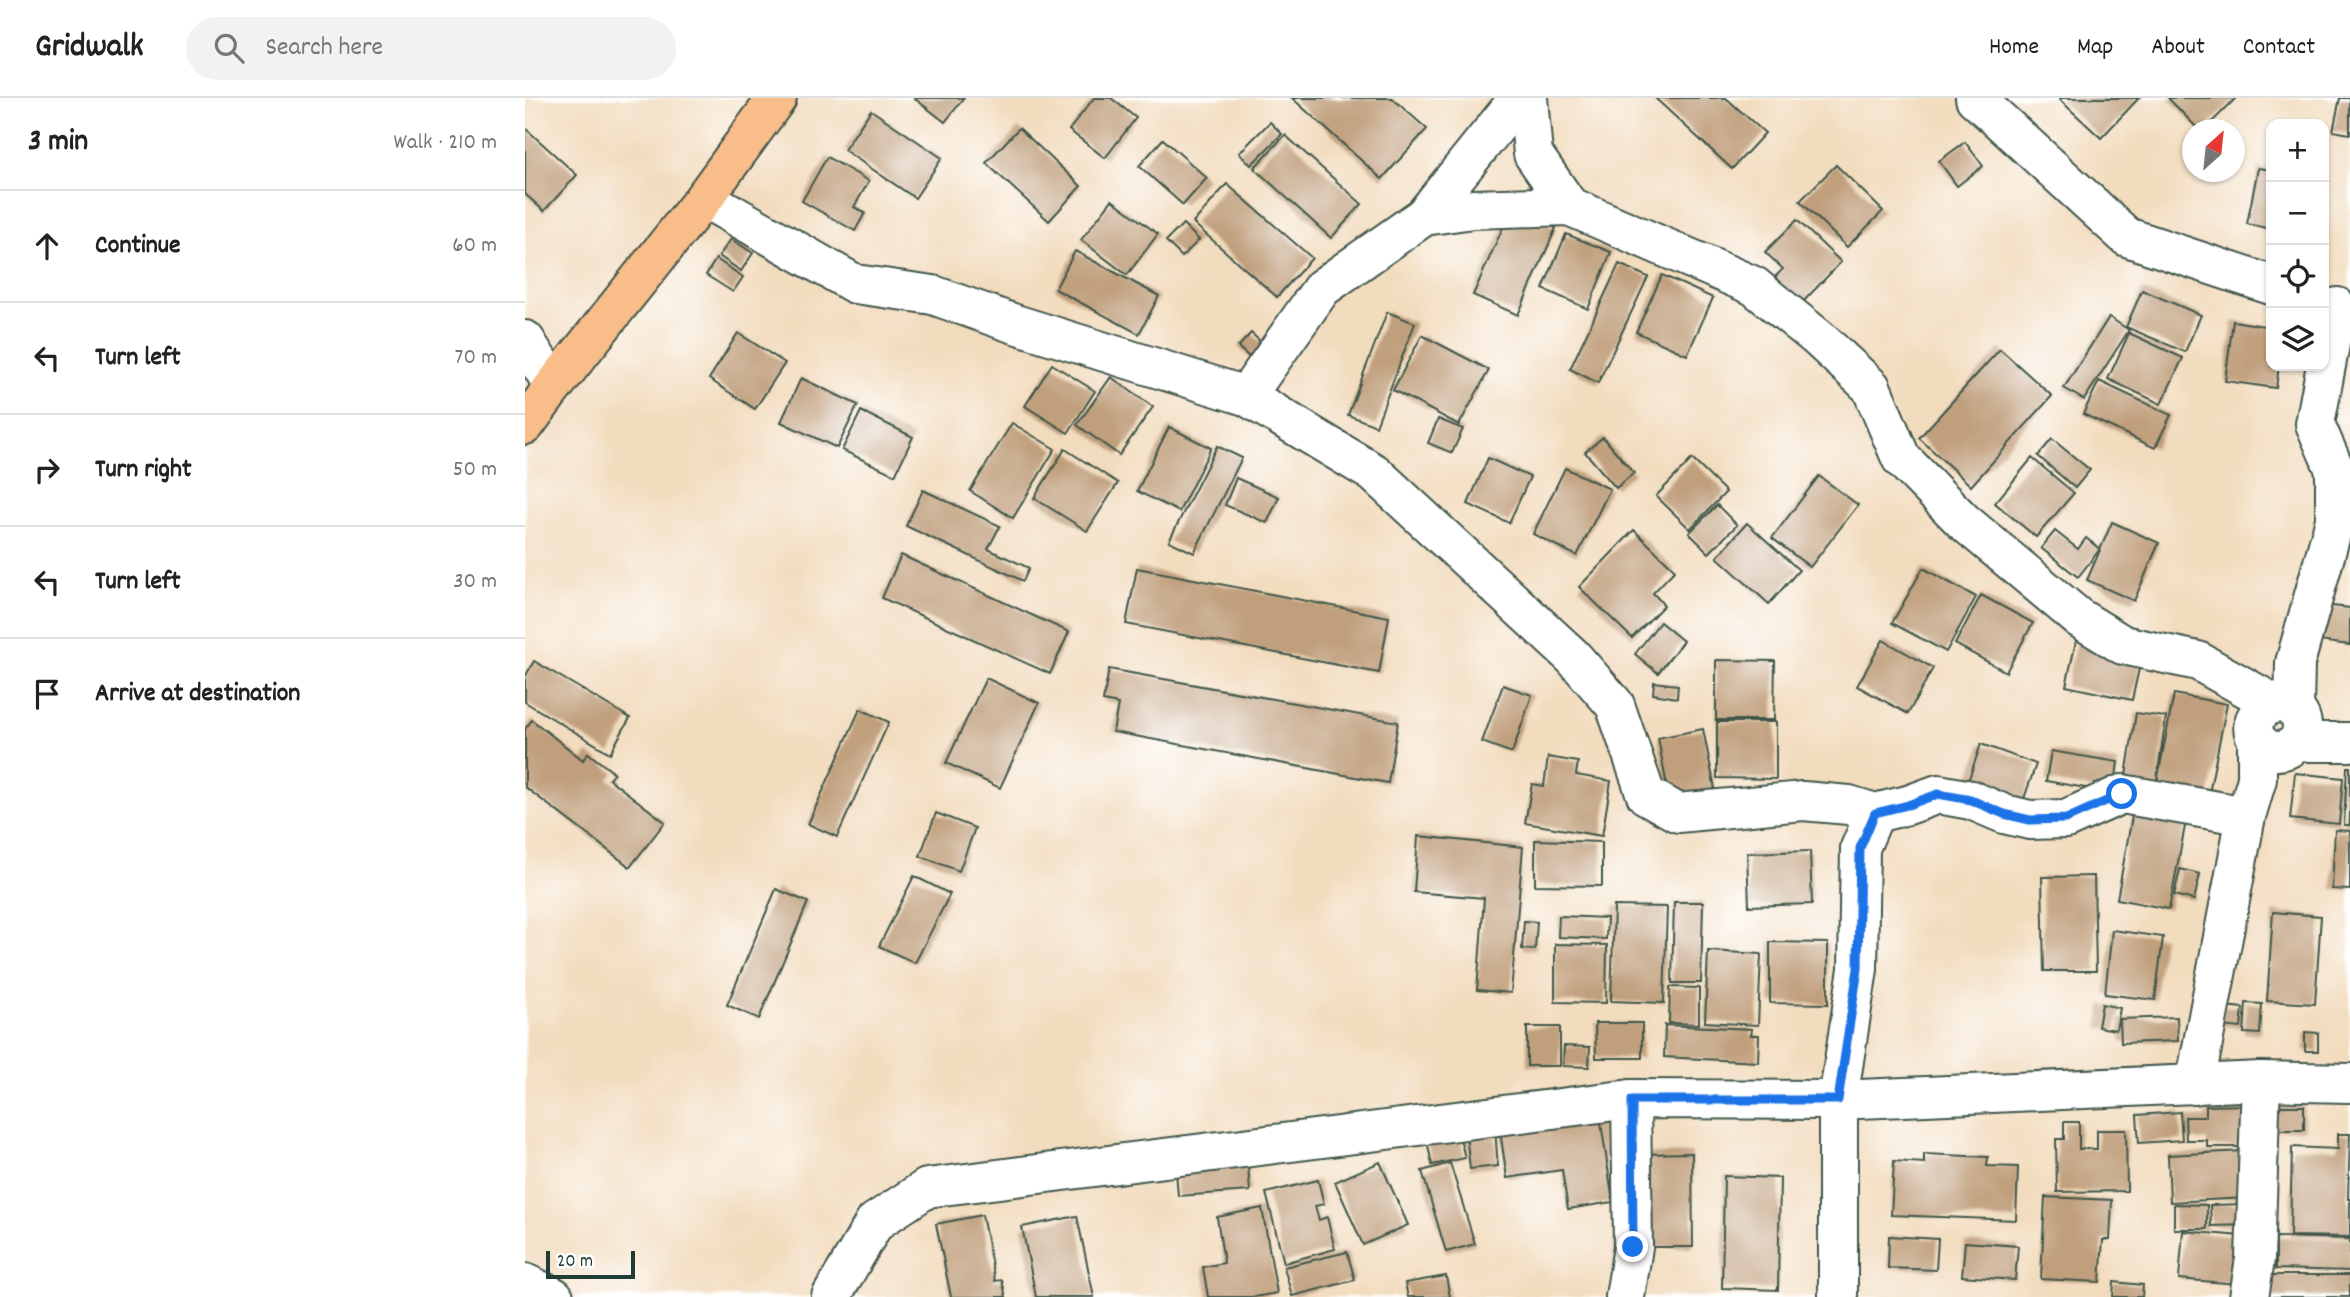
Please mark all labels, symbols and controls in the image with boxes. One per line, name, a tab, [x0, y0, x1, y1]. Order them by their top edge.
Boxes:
search box	[186, 17, 676, 80]
text: Gridwalk	[35, 25, 144, 72]
icon: search	[210, 29, 248, 67]
text: Search here	[266, 30, 383, 67]
text: Home	[1989, 31, 2039, 65]
text: Map	[2077, 31, 2113, 65]
text: About	[2151, 31, 2205, 65]
text: Contact	[2243, 31, 2315, 65]
north arrow	[2182, 119, 2245, 182]
map controls	[2266, 119, 2329, 371]
button: +	[2266, 119, 2329, 182]
text: 3 min	[28, 122, 88, 165]
text: Walk · 210 m	[394, 127, 497, 160]
button: −	[2266, 182, 2329, 245]
icon: ahead	[28, 227, 66, 265]
text: Continue	[95, 228, 180, 265]
text: 60 m	[452, 230, 497, 263]
button: locate	[2266, 245, 2329, 308]
button: layers	[2266, 308, 2329, 371]
icon: left	[28, 339, 66, 377]
text: Turn left	[95, 340, 181, 377]
text: 70 m	[455, 342, 497, 375]
icon: right	[28, 451, 66, 489]
text: Turn right	[95, 452, 192, 489]
text: 50 m	[453, 454, 497, 487]
icon: left	[28, 563, 66, 601]
text: Turn left	[95, 564, 181, 601]
text: 30 m	[453, 566, 497, 599]
icon: arrive	[28, 675, 66, 713]
text: Arrive at destination	[95, 676, 300, 713]
route start	[2106, 778, 2137, 809]
route end	[1617, 1231, 1648, 1262]
scale bar	[546, 1248, 635, 1280]
text: 20 m	[557, 1249, 593, 1276]

